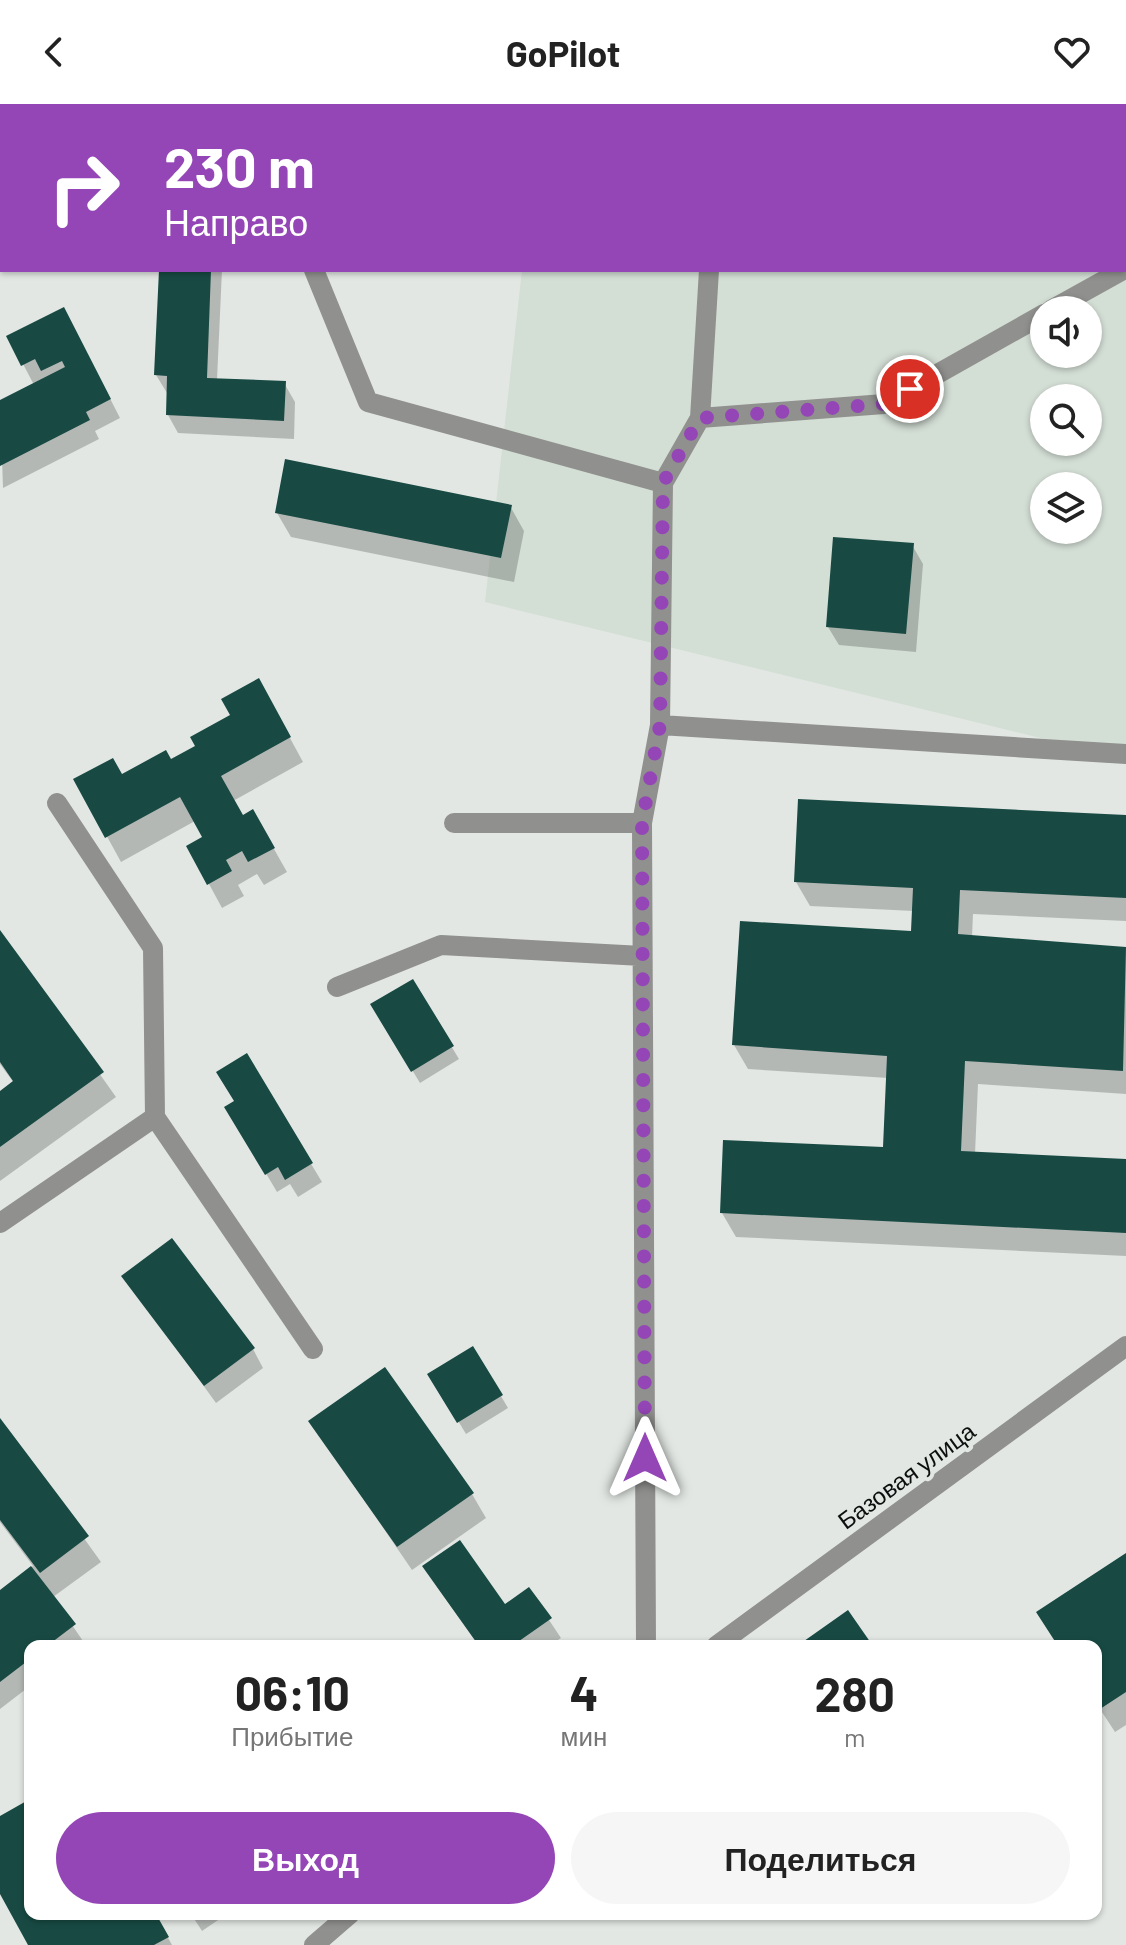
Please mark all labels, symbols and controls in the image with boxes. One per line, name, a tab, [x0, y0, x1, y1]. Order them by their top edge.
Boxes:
icon: back	[32, 30, 76, 74]
icon: heart	[1050, 30, 1094, 74]
text: GoPilot	[506, 31, 620, 74]
text: 230 m	[164, 132, 315, 199]
icon: right	[32, 136, 136, 240]
text: Направо	[164, 200, 308, 243]
map controls	[1030, 296, 1102, 544]
button: sound	[1030, 296, 1102, 368]
pin	[876, 355, 944, 423]
icon: arrive	[888, 367, 932, 411]
button: search	[1030, 384, 1102, 456]
button: layers	[1030, 472, 1102, 544]
street label: Базовая улица	[832, 1415, 981, 1534]
position arrow	[603, 1416, 687, 1500]
text: 06:10	[235, 1663, 350, 1721]
text: 4	[569, 1663, 598, 1721]
text: 280	[815, 1664, 895, 1722]
text: Прибытие	[231, 1720, 353, 1751]
text: мин	[561, 1720, 607, 1751]
text: m	[844, 1721, 865, 1752]
button: Выход	[56, 1812, 555, 1904]
button: Поделиться	[571, 1812, 1070, 1904]

